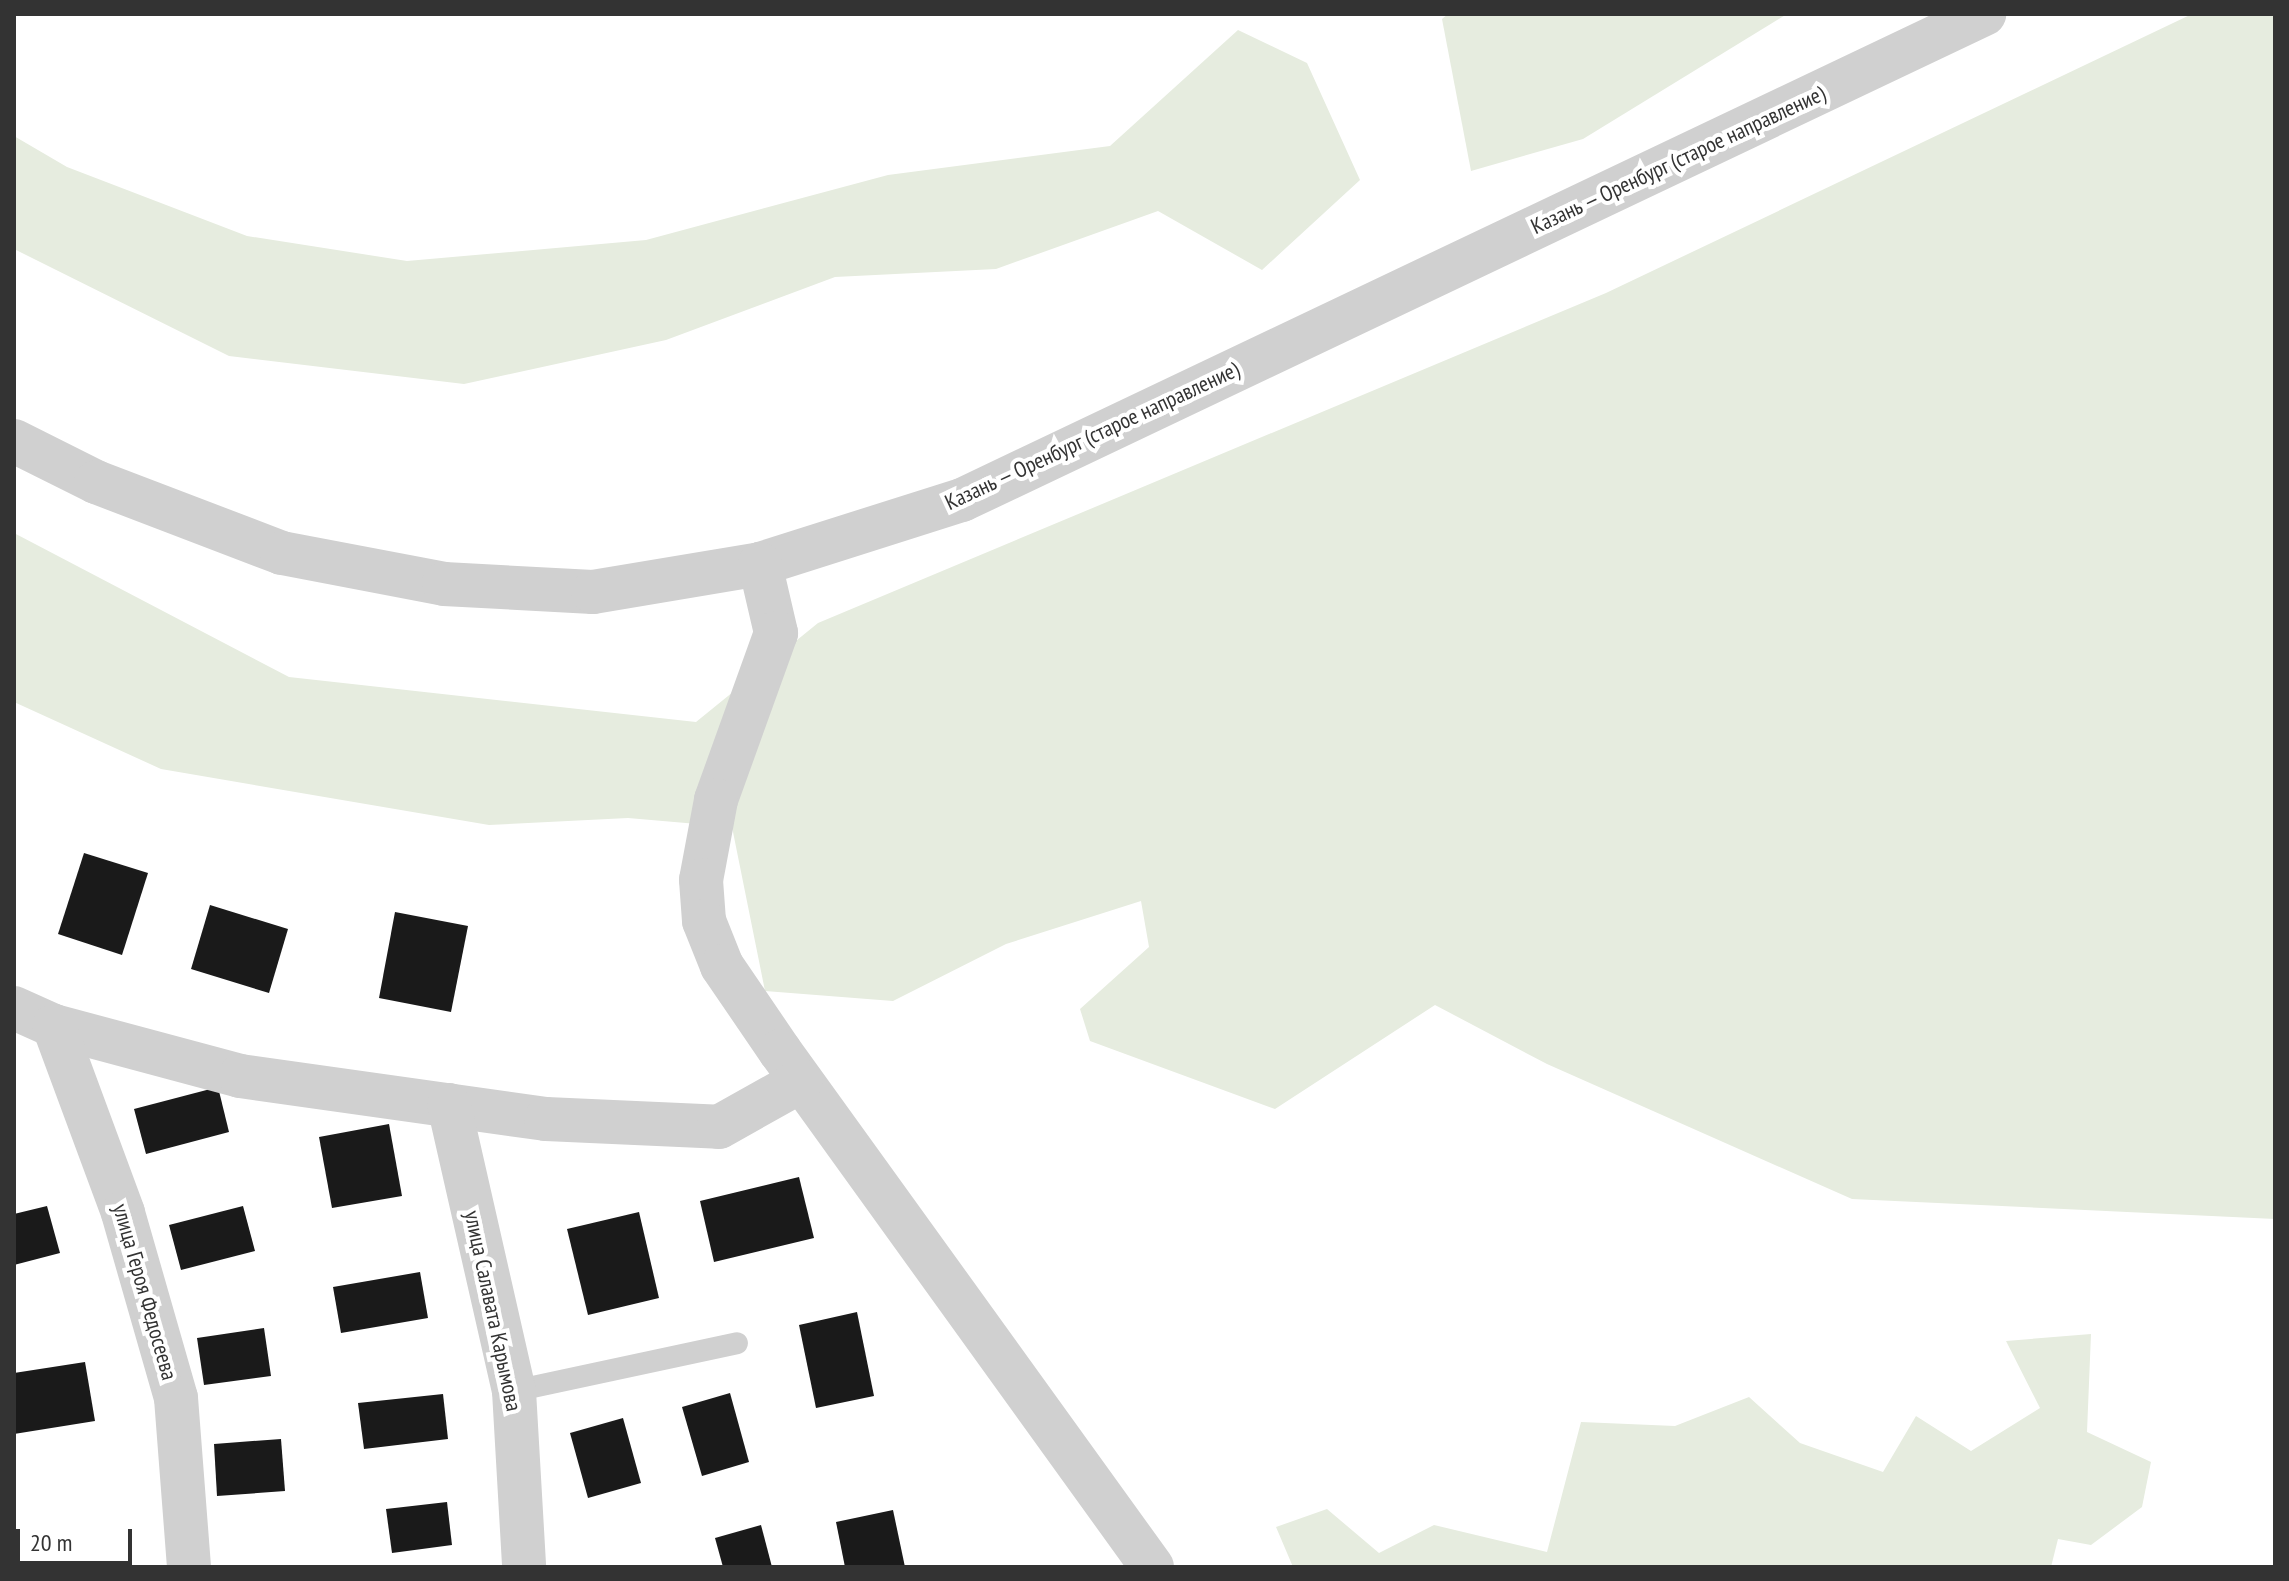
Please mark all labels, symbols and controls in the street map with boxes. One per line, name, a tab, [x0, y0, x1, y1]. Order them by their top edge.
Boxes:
street label: Казань — Оренбург (старое направление)	[1525, 79, 1831, 241]
street label: Казань — Оренбург (старое направление)	[939, 355, 1245, 517]
street label: улица Героя Федосеева	[107, 1201, 183, 1383]
street label: улица Салавата Карымова	[459, 1208, 527, 1414]
scale bar	[20, 1513, 136, 1563]
text: 20 m	[30, 1527, 72, 1558]

